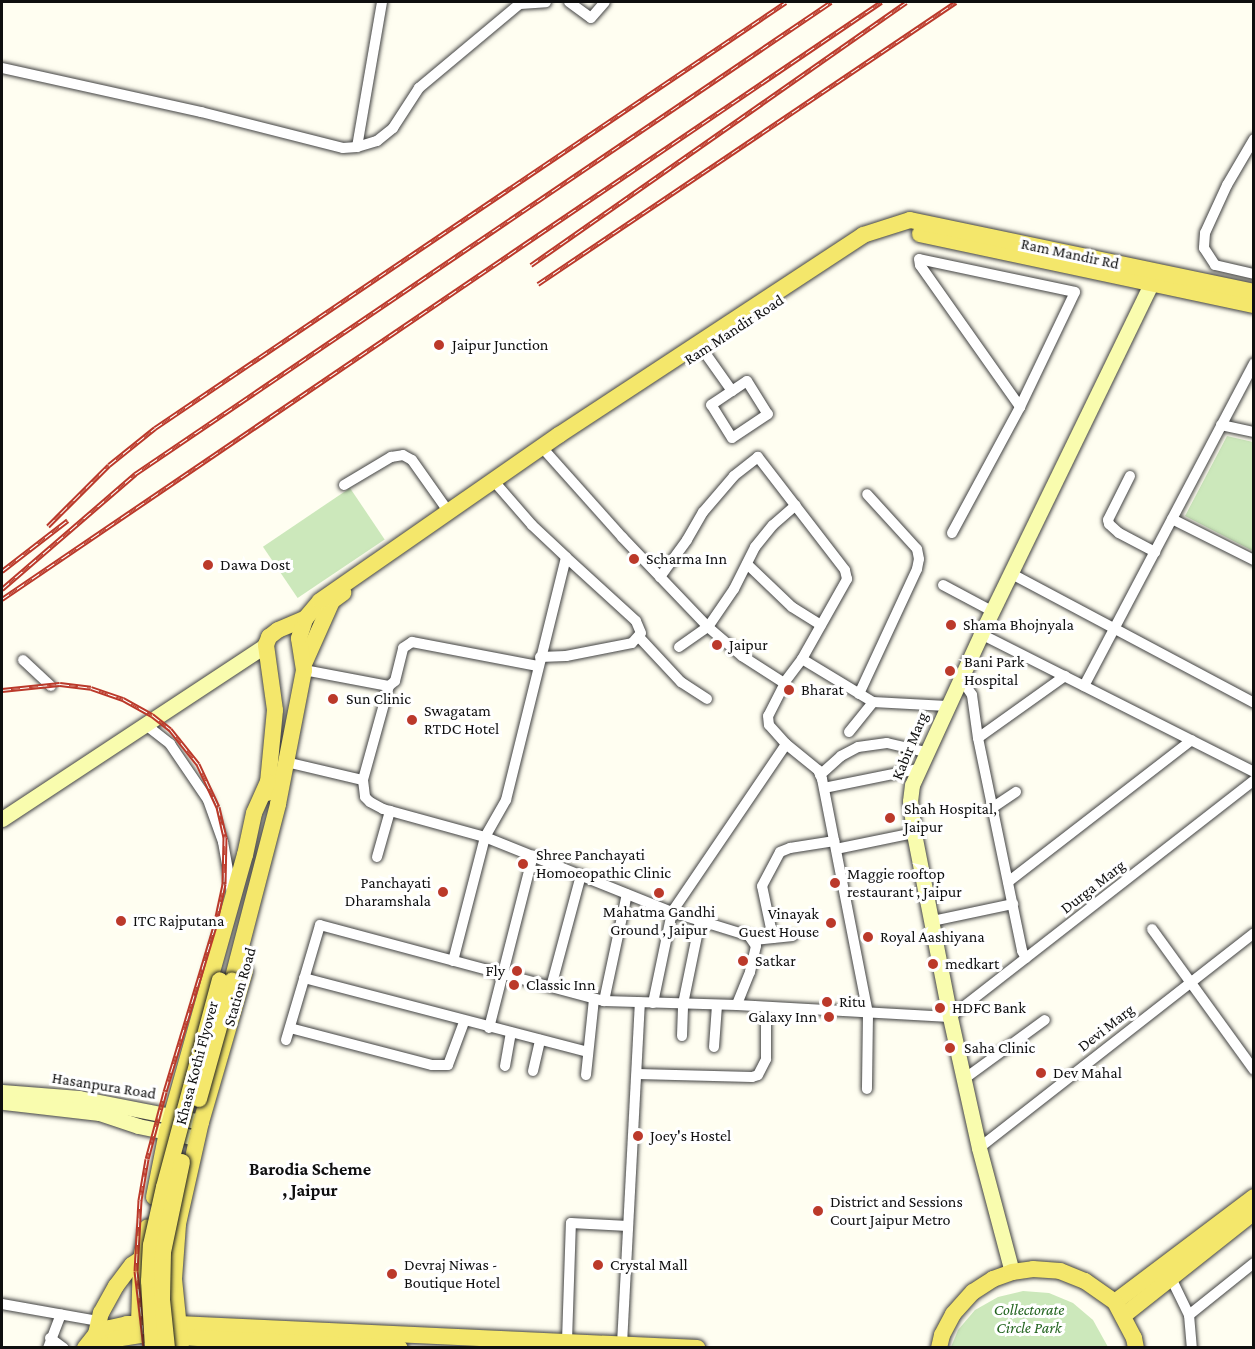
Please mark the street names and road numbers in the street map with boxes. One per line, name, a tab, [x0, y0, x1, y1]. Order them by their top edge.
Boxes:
street label: Ram Mandir Rd	[1019, 234, 1121, 274]
street label: Ram Mandir Road	[681, 291, 787, 369]
street label: Kabir Marg	[888, 709, 932, 783]
street label: Durga Marg	[1057, 856, 1129, 918]
street label: Station Road	[220, 945, 260, 1029]
street label: Khasa Kothi Flyover	[171, 999, 223, 1127]
street label: Devi Marg	[1074, 1000, 1138, 1056]
street label: Hasanpura Road	[51, 1068, 157, 1104]

